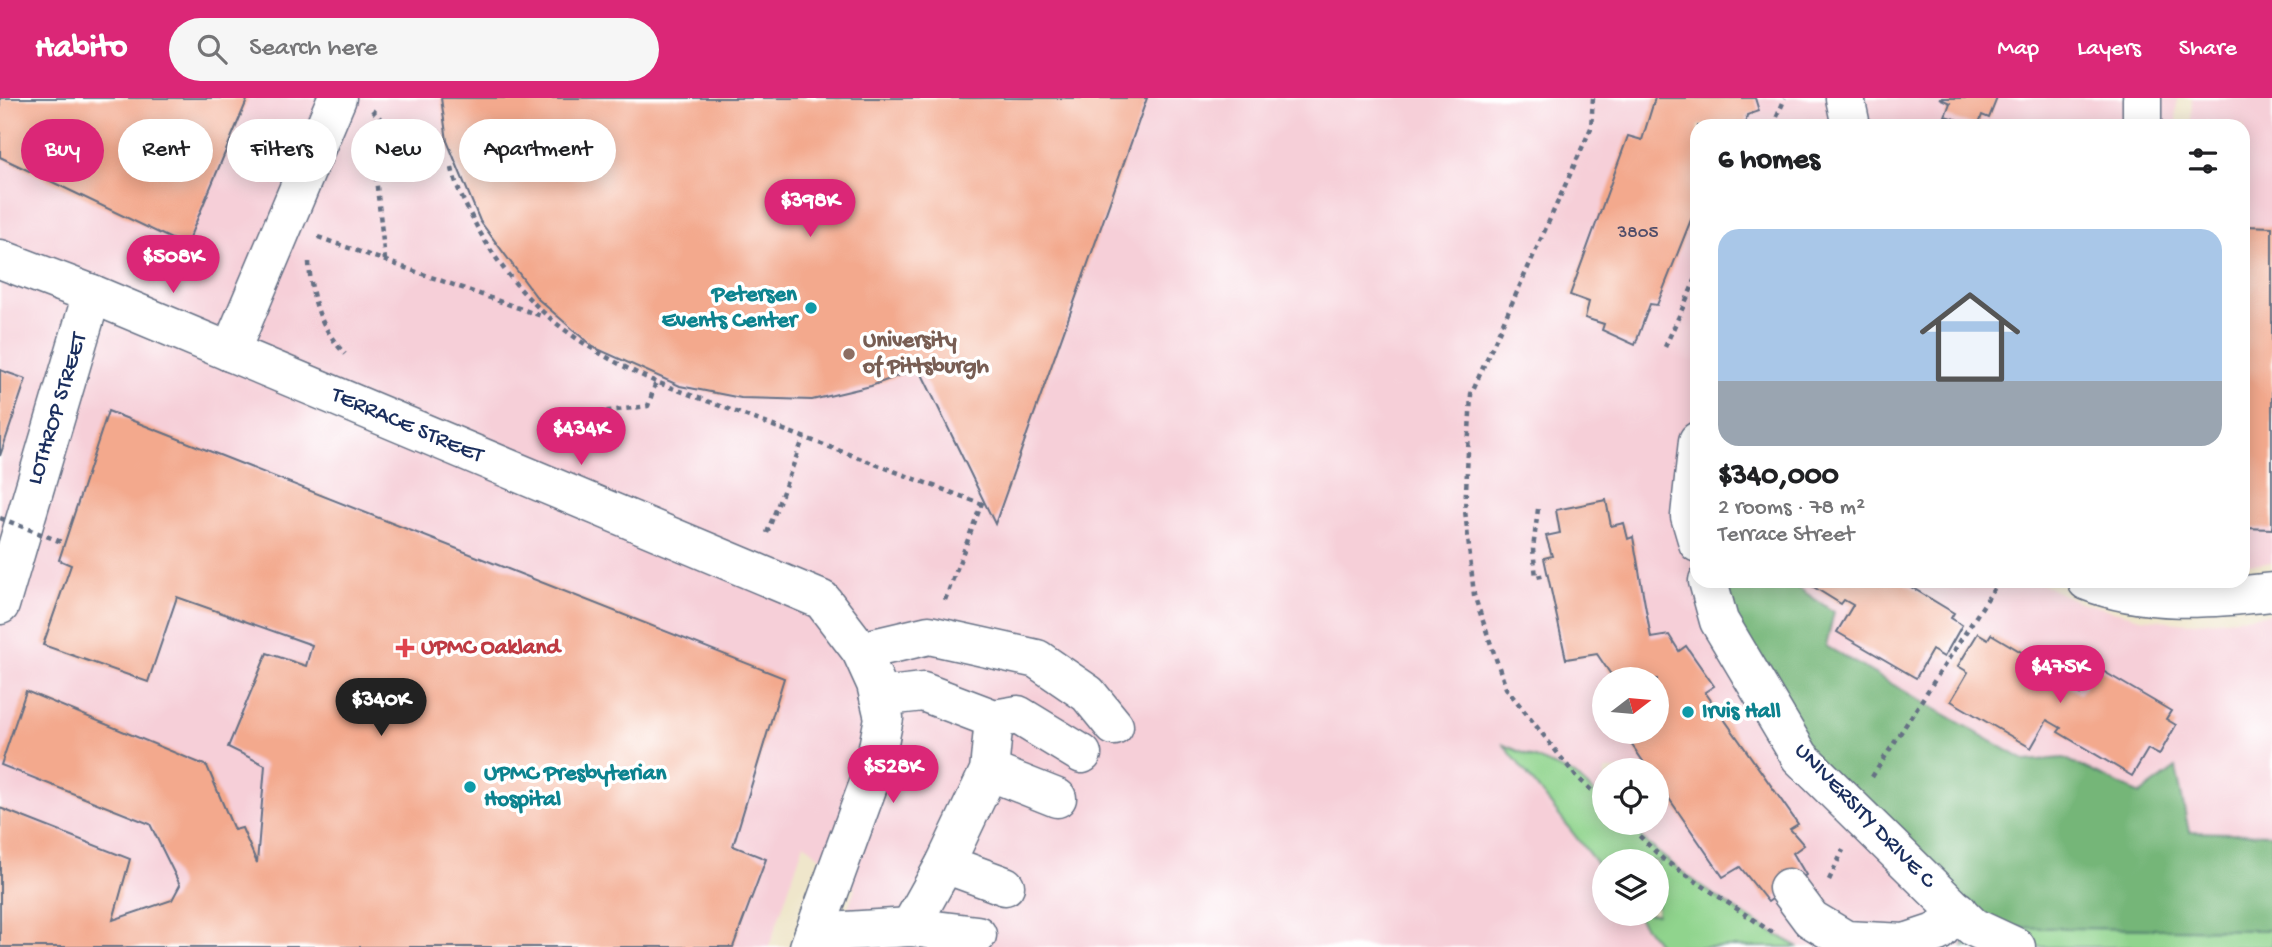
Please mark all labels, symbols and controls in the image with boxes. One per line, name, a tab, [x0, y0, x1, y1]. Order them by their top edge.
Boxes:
search box	[169, 18, 659, 81]
text: Habito	[35, 30, 127, 68]
icon: search	[193, 30, 231, 68]
text: Search here	[249, 34, 377, 65]
text: Map	[1997, 35, 2039, 64]
text: Layers	[2077, 35, 2141, 64]
text: Share	[2179, 35, 2237, 64]
chip: Buy	[21, 119, 104, 182]
chip: Rent	[118, 119, 213, 182]
chip: Filters	[227, 119, 337, 182]
chip: New	[351, 119, 445, 182]
chip: Apartment	[459, 119, 616, 182]
icon: filters	[2184, 142, 2222, 180]
text: 6 homes	[1718, 144, 1820, 179]
pin: $398K	[761, 180, 859, 239]
text: $398K	[780, 188, 840, 215]
house number: 3805	[1616, 222, 1659, 245]
pin: $508K	[124, 236, 222, 295]
text: $508K	[143, 244, 203, 271]
icon: home	[1907, 274, 2033, 400]
place label: Petersen Events Center	[662, 282, 800, 335]
marker: Petersen Events Center	[803, 300, 819, 316]
place label: University of Pittsburgh	[862, 328, 990, 381]
street label: LOTHROP STREET	[22, 329, 94, 488]
marker: University of Pittsburgh	[841, 346, 857, 362]
street label: TERRACE STREET	[325, 381, 488, 471]
pin: $434K	[532, 408, 630, 467]
text: $434K	[553, 416, 609, 443]
text: $340,000	[1718, 460, 1839, 495]
text: 2 rooms · 78 m²	[1718, 495, 1865, 522]
text: Terrace Street	[1718, 522, 1854, 549]
place label: UPMC Oakland	[421, 635, 562, 662]
marker: UPMC Oakland	[395, 638, 415, 658]
pin: $475K	[2011, 646, 2109, 705]
text: $475K	[2031, 654, 2089, 681]
north arrow	[1592, 667, 1670, 744]
map controls	[1592, 667, 1669, 926]
pin: $340K	[332, 678, 430, 738]
text: $340K	[352, 687, 410, 714]
place label: Irvis Hall	[1702, 699, 1781, 726]
marker: Irvis Hall	[1680, 704, 1696, 720]
street label: UNIVERSITY DRIVE C	[1788, 738, 1941, 895]
pin: $528K	[844, 746, 942, 805]
text: $528K	[864, 754, 922, 781]
button: locate	[1592, 758, 1669, 835]
place label: UPMC Presbyterian Hospital	[484, 761, 668, 814]
marker: UPMC Presbyterian Hospital	[462, 779, 478, 795]
button: layers	[1592, 849, 1669, 926]

